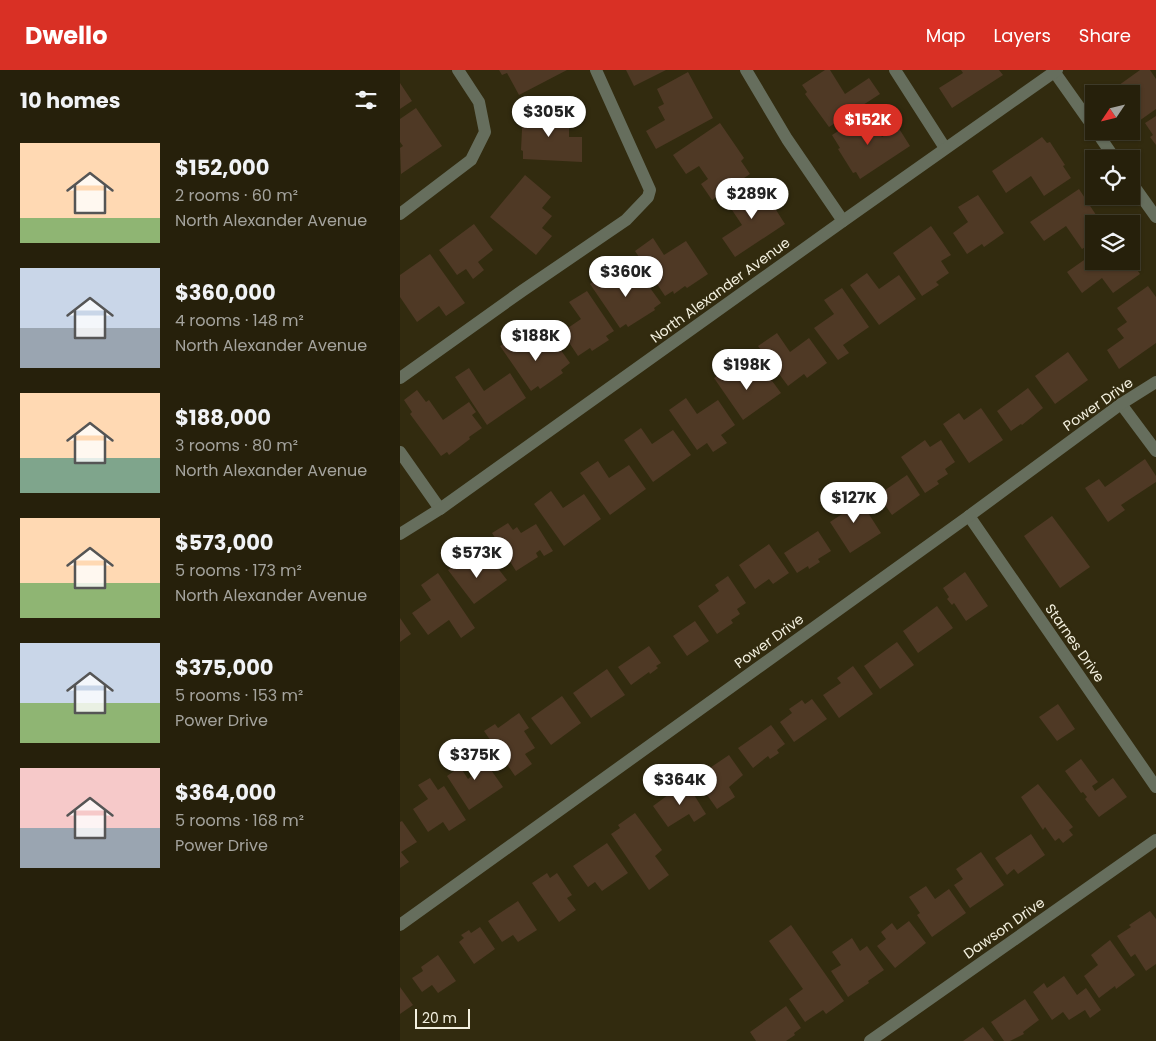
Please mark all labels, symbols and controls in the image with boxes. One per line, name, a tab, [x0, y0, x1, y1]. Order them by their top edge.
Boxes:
text: Dwello	[25, 19, 107, 52]
text: Map	[926, 23, 966, 48]
text: Layers	[994, 23, 1051, 48]
text: Share	[1079, 23, 1131, 48]
north arrow	[1085, 85, 1140, 140]
map controls	[1085, 85, 1140, 270]
text: 10 homes	[20, 86, 120, 115]
icon: filters	[352, 86, 380, 114]
pin: $305K	[514, 96, 584, 138]
text: $305K	[523, 100, 575, 123]
pin: $152K	[833, 104, 903, 146]
text: $152K	[844, 108, 892, 131]
button: locate	[1085, 150, 1140, 205]
text: $152,000	[175, 153, 269, 182]
icon: home	[60, 163, 120, 223]
pin: $289K	[717, 178, 787, 220]
text: $289K	[726, 182, 778, 205]
text: 2 rooms · 60 m²	[175, 184, 298, 207]
text: North Alexander Avenue	[175, 209, 367, 232]
button: layers	[1085, 215, 1140, 270]
street label: North Alexander Avenue	[646, 232, 794, 348]
pin: $360K	[591, 256, 661, 298]
text: $360K	[600, 260, 652, 283]
text: $360,000	[175, 278, 276, 307]
icon: home	[60, 288, 120, 348]
text: 4 rooms · 148 m²	[175, 309, 304, 332]
pin: $188K	[501, 320, 571, 362]
text: $188K	[512, 324, 560, 347]
text: North Alexander Avenue	[175, 334, 367, 357]
pin: $198K	[712, 348, 782, 391]
text: $198K	[723, 353, 771, 376]
street label: Power Drive	[1059, 372, 1137, 436]
text: $188,000	[175, 403, 271, 432]
icon: home	[60, 413, 120, 473]
text: 3 rooms · 80 m²	[175, 434, 298, 457]
text: North Alexander Avenue	[175, 459, 367, 482]
pin: $127K	[819, 482, 889, 524]
text: $127K	[831, 486, 877, 509]
text: $573,000	[175, 528, 274, 557]
pin: $573K	[442, 536, 512, 579]
icon: home	[60, 538, 120, 598]
text: $573K	[452, 541, 502, 564]
text: 5 rooms · 173 m²	[175, 559, 302, 582]
text: North Alexander Avenue	[175, 584, 367, 607]
street label: Starnes Drive	[1040, 600, 1110, 687]
street label: Power Drive	[730, 609, 808, 673]
text: $375,000	[175, 653, 274, 682]
icon: home	[60, 663, 120, 723]
text: 5 rooms · 153 m²	[175, 684, 303, 707]
text: Power Drive	[175, 709, 268, 732]
pin: $375K	[440, 738, 510, 781]
text: $375K	[450, 743, 500, 766]
pin: $364K	[645, 764, 715, 806]
text: $364K	[654, 768, 706, 791]
text: $364,000	[175, 778, 276, 807]
icon: home	[60, 788, 120, 848]
text: 5 rooms · 168 m²	[175, 809, 304, 832]
text: Power Drive	[175, 834, 268, 857]
street label: Dawson Drive	[959, 892, 1049, 963]
scale bar	[415, 1006, 470, 1029]
text: 20 m	[422, 1008, 457, 1028]

